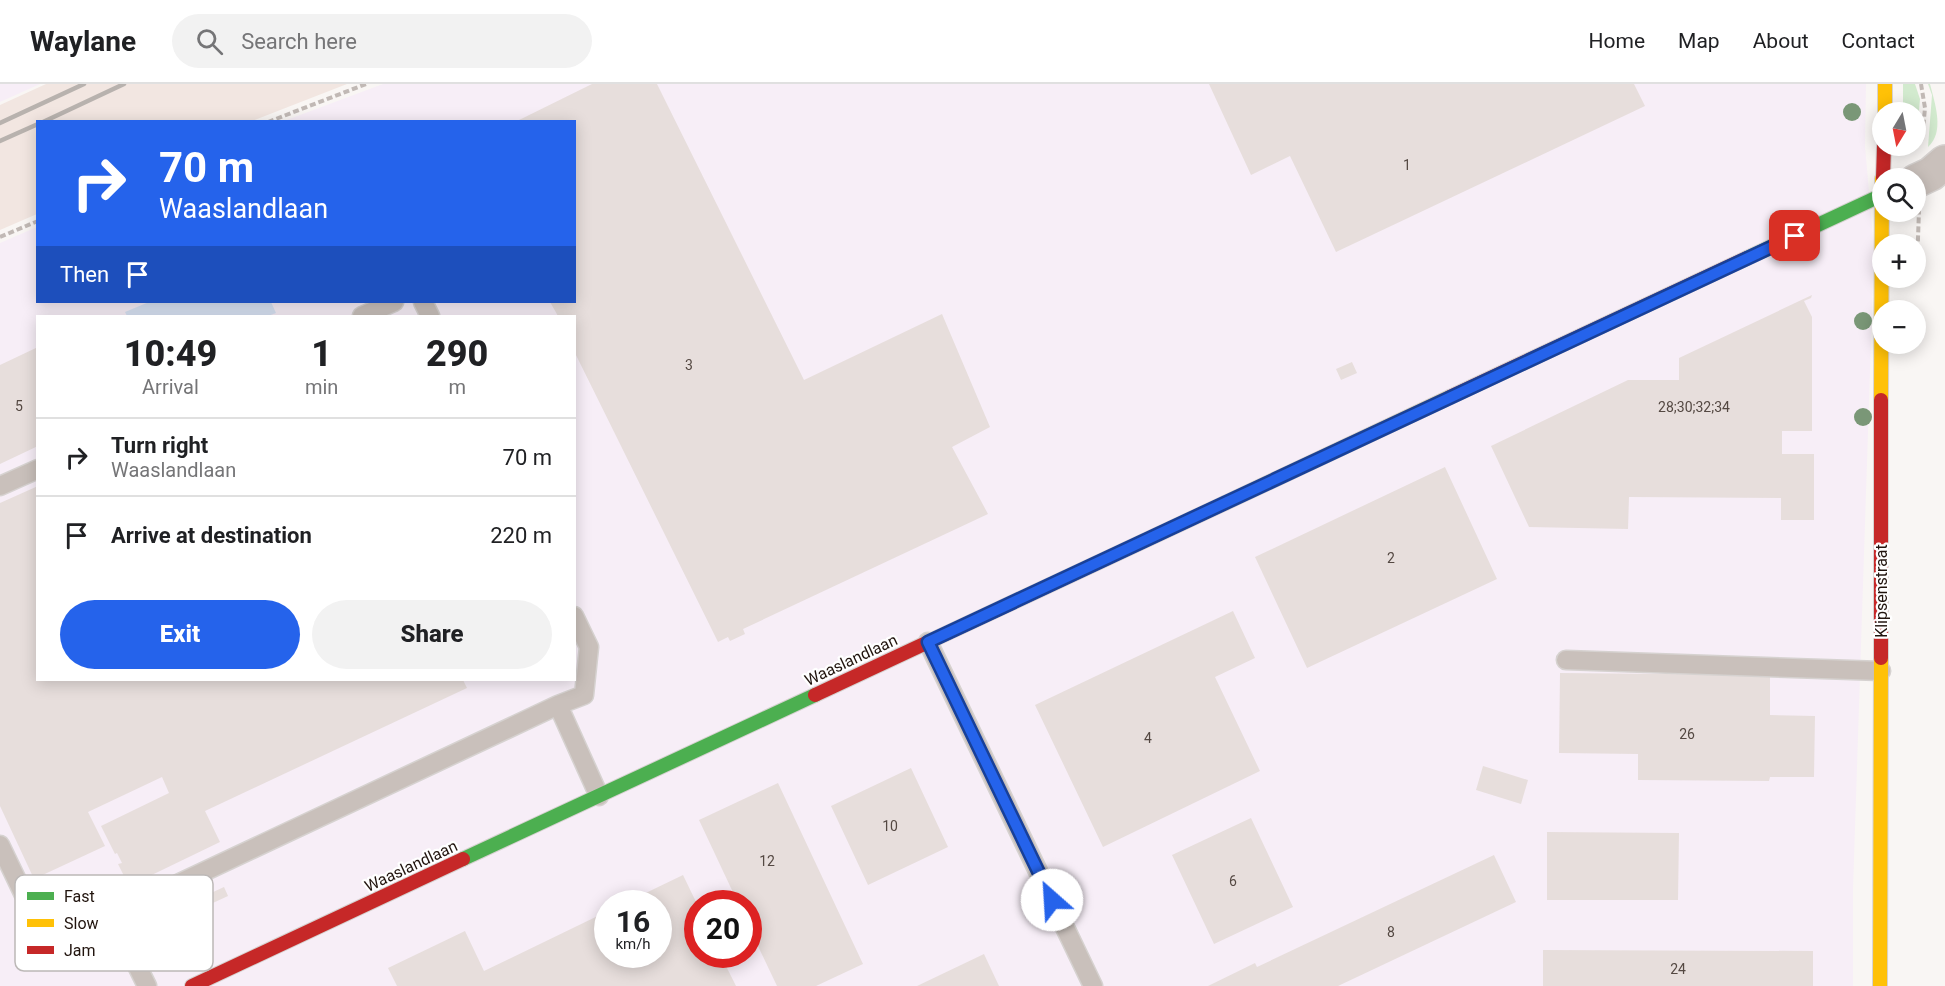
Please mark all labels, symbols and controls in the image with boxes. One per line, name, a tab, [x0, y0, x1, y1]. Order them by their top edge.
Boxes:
search box	[172, 14, 592, 68]
text: Waylane	[30, 25, 136, 58]
icon: search	[193, 25, 226, 58]
text: Search here	[241, 29, 357, 54]
text: Home	[1589, 29, 1645, 53]
text: Map	[1678, 29, 1720, 53]
text: About	[1753, 29, 1809, 53]
text: Contact	[1842, 29, 1915, 53]
north arrow	[1872, 102, 1926, 156]
map controls	[1872, 102, 1926, 354]
text: 70 m	[159, 143, 254, 192]
icon: right	[60, 144, 138, 222]
house number: 1	[1403, 157, 1411, 173]
button: search	[1872, 168, 1926, 222]
text: Waaslandlaan	[159, 193, 328, 225]
pin	[1769, 210, 1820, 261]
icon: arrive	[1778, 219, 1811, 252]
button: +	[1872, 234, 1926, 288]
icon: arrive	[121, 258, 154, 291]
text: Then	[60, 262, 109, 287]
button: −	[1872, 300, 1926, 354]
text: 10:49	[124, 333, 217, 375]
text: 1	[311, 333, 332, 375]
text: 290	[426, 333, 488, 375]
house number: 3	[685, 357, 693, 373]
text: Arrival	[142, 375, 199, 399]
text: min	[305, 375, 338, 399]
text: m	[448, 375, 466, 399]
house number: 5	[15, 398, 23, 414]
house number: 28;30;32;34	[1658, 399, 1730, 415]
text: Turn right	[111, 433, 208, 458]
icon: right	[60, 441, 93, 474]
text: 70 m	[503, 445, 552, 470]
text: Waaslandlaan	[111, 458, 236, 482]
icon: arrive	[60, 519, 93, 552]
text: Arrive at destination	[111, 523, 312, 548]
text: 220 m	[490, 523, 552, 548]
street label: Klipsenstraat	[1872, 544, 1891, 638]
house number: 2	[1387, 550, 1395, 566]
button: Exit	[60, 600, 300, 669]
button: Share	[312, 600, 552, 669]
street label: Waaslandlaan	[802, 630, 900, 690]
house number: 26	[1679, 726, 1695, 742]
house number: 4	[1144, 730, 1152, 746]
house number: 10	[882, 818, 898, 834]
street label: Waaslandlaan	[362, 836, 460, 896]
house number: 12	[759, 853, 775, 869]
position arrow	[1020, 868, 1084, 932]
house number: 6	[1229, 873, 1237, 889]
legend	[15, 875, 213, 971]
text: Fast	[64, 887, 95, 906]
speed limit sign: 20	[684, 890, 762, 968]
text: 16	[616, 904, 650, 939]
text: Slow	[64, 914, 99, 933]
house number: 8	[1387, 924, 1395, 940]
text: km/h	[615, 935, 651, 953]
text: Jam	[64, 941, 96, 960]
house number: 24	[1670, 961, 1686, 977]

